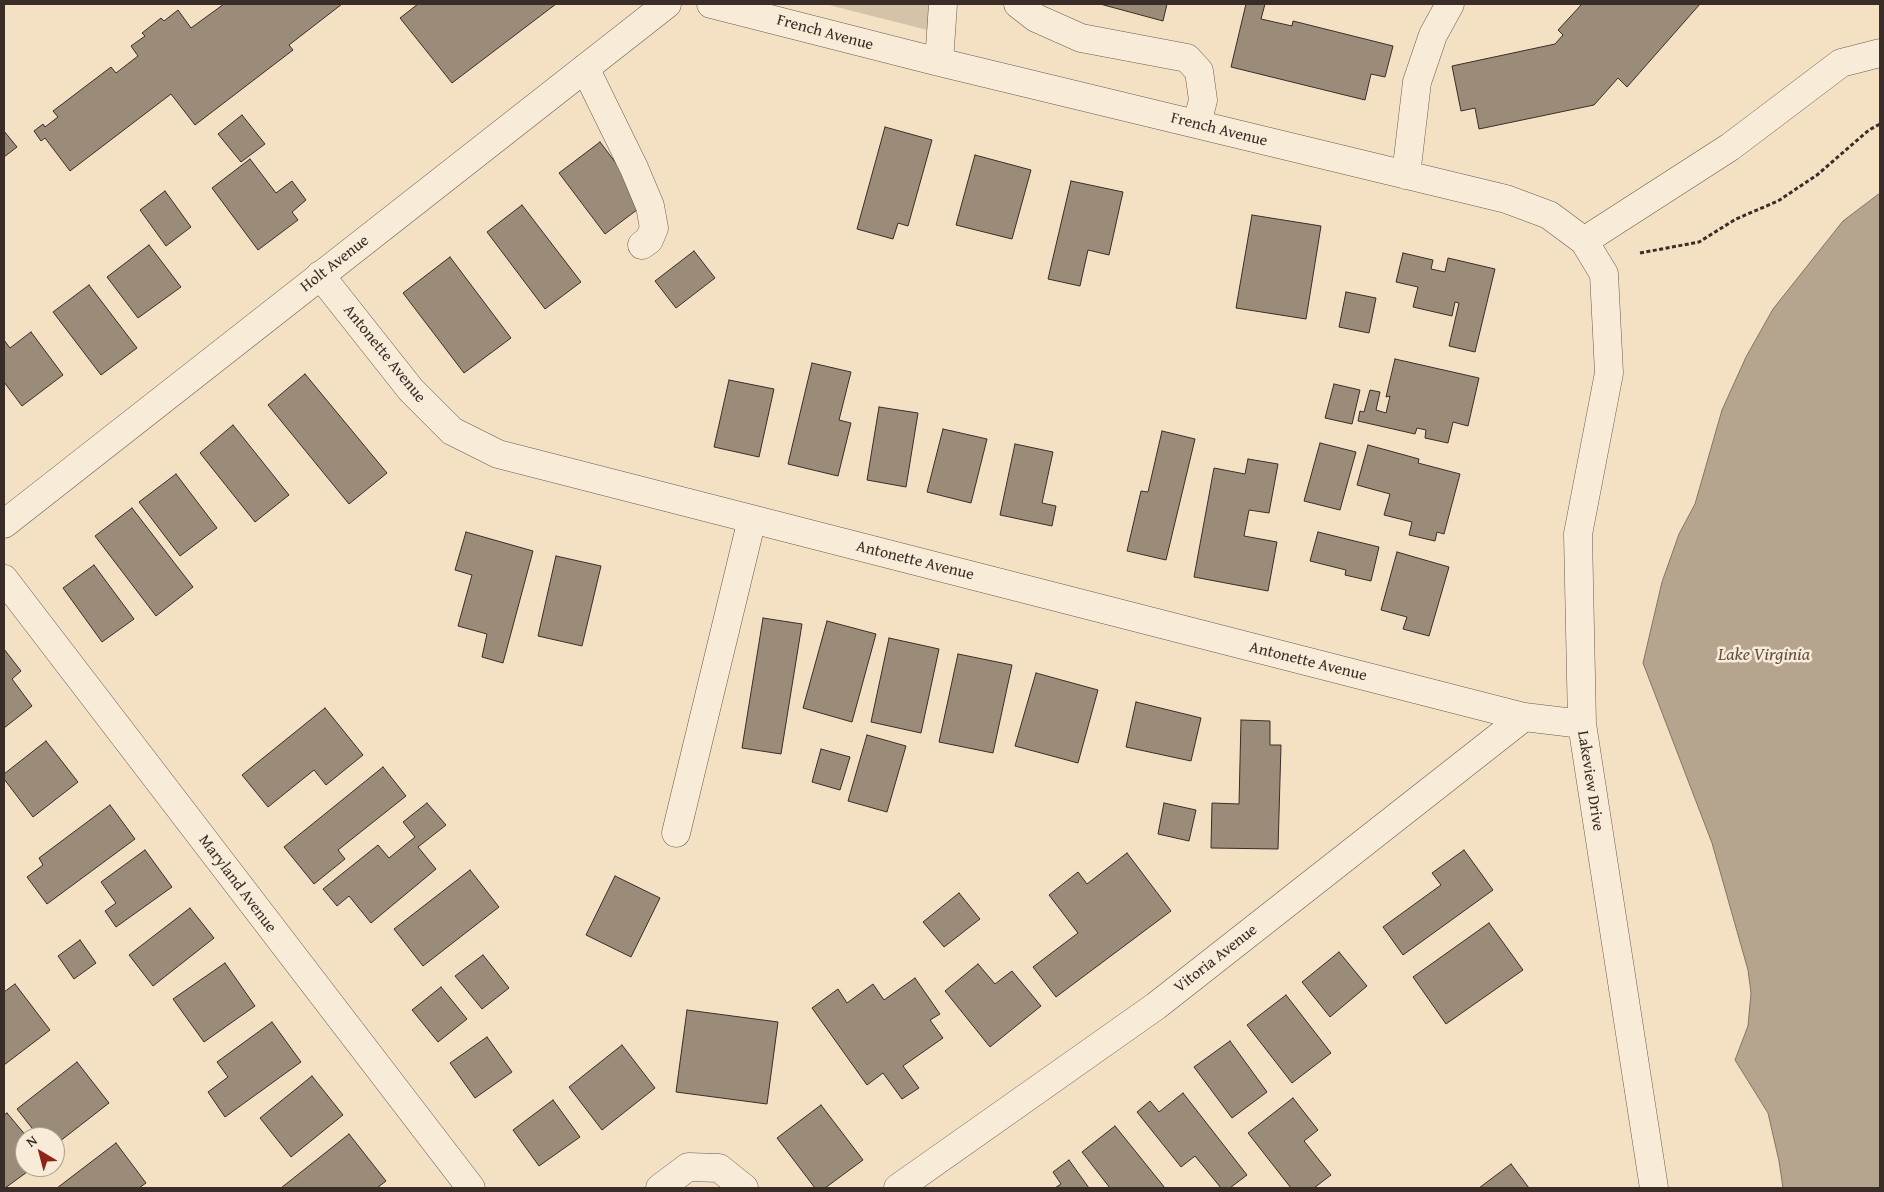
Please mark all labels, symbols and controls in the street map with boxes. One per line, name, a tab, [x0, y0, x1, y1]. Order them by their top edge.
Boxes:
street label: French Avenue	[775, 11, 875, 55]
street label: French Avenue	[1169, 109, 1269, 151]
street label: Holt Avenue	[297, 231, 373, 297]
street label: Antonette Avenue	[339, 301, 429, 407]
street label: Antonette Avenue	[854, 537, 976, 585]
street label: Antonette Avenue	[1247, 638, 1369, 686]
water label: Lake Virginia	[1718, 644, 1810, 666]
street label: Lakeview Drive	[1573, 729, 1607, 833]
street label: Maryland Avenue	[194, 831, 280, 937]
street label: Vitoria Avenue	[1171, 921, 1261, 997]
north arrow	[15, 1127, 65, 1177]
text: N	[22, 1130, 41, 1152]

